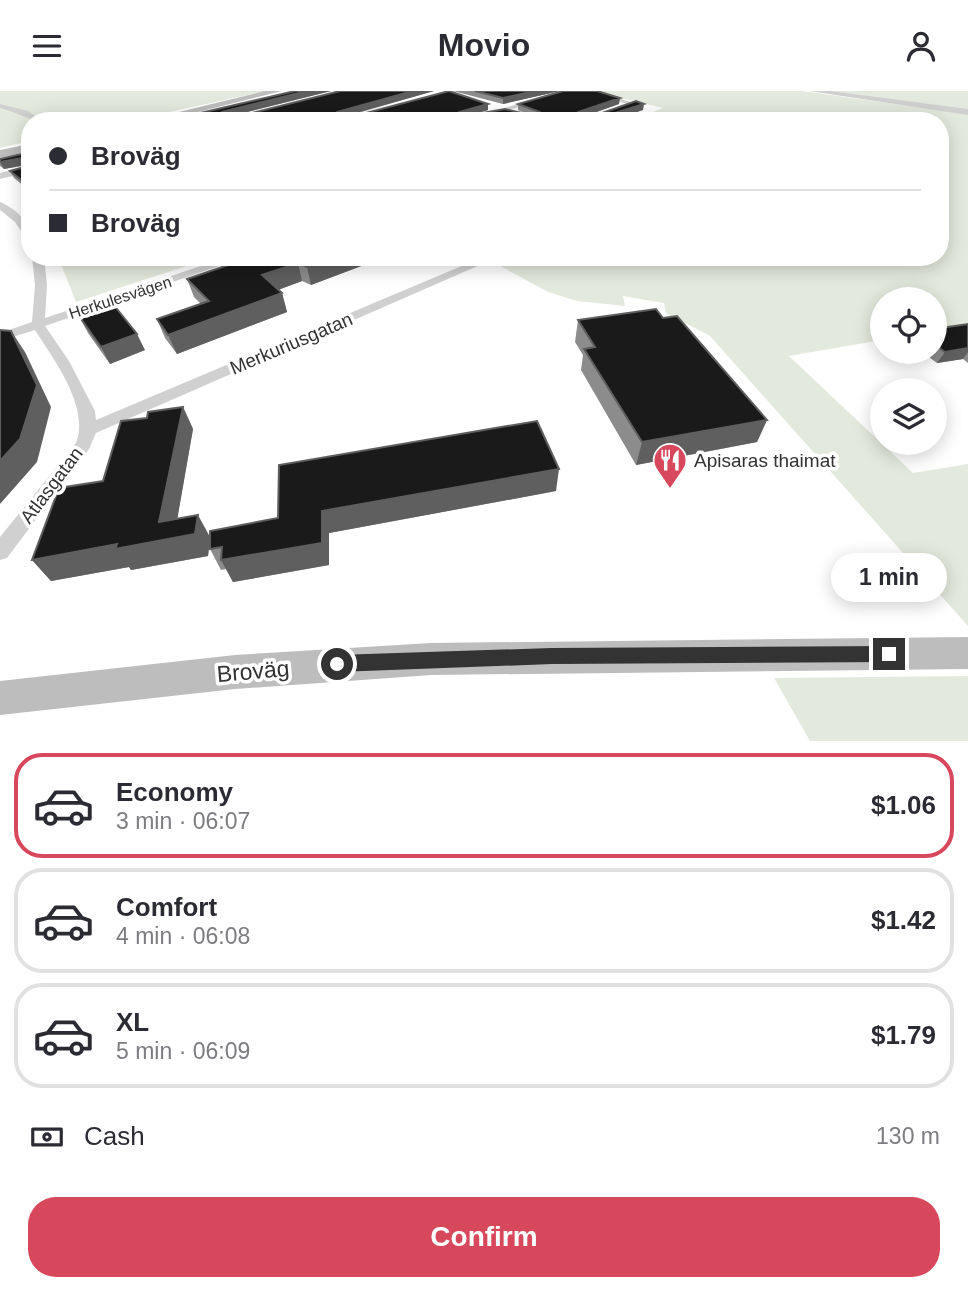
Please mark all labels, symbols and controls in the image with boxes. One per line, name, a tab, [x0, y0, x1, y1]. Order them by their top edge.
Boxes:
icon: menu	[28, 27, 66, 65]
text: Movio	[438, 27, 530, 63]
icon: person	[902, 27, 940, 65]
text: Broväg	[91, 141, 181, 171]
text: Broväg	[91, 208, 181, 238]
street label: Herkulesvägen	[67, 273, 174, 322]
map controls	[870, 287, 947, 455]
button: locate	[870, 287, 947, 364]
street label: Merkuriusgatan	[227, 308, 356, 379]
button: layers	[870, 378, 947, 455]
restaurant icon: Apisaras thaimat	[651, 441, 689, 490]
street label: Atlasgatan	[16, 443, 87, 527]
place label: Apisaras thaimat	[694, 450, 836, 471]
callout: 1 min	[831, 553, 947, 601]
text: 1 min	[859, 564, 919, 590]
route end	[873, 638, 905, 670]
route start	[321, 648, 353, 680]
street label: Broväg	[216, 655, 290, 687]
icon: car	[32, 774, 95, 837]
text: Economy	[116, 777, 233, 807]
text: $1.06	[871, 790, 936, 820]
text: 3 min · 06:07	[116, 808, 250, 834]
icon: car	[32, 889, 95, 952]
text: Comfort	[116, 892, 217, 922]
text: $1.42	[871, 905, 936, 935]
text: 4 min · 06:08	[116, 923, 250, 949]
icon: car	[32, 1004, 95, 1067]
text: XL	[116, 1007, 149, 1037]
text: $1.79	[871, 1020, 936, 1050]
text: 5 min · 06:09	[116, 1038, 250, 1064]
icon: cash	[28, 1118, 66, 1156]
text: Cash	[84, 1121, 145, 1151]
text: 130 m	[876, 1123, 940, 1149]
button: Confirm	[28, 1197, 940, 1277]

